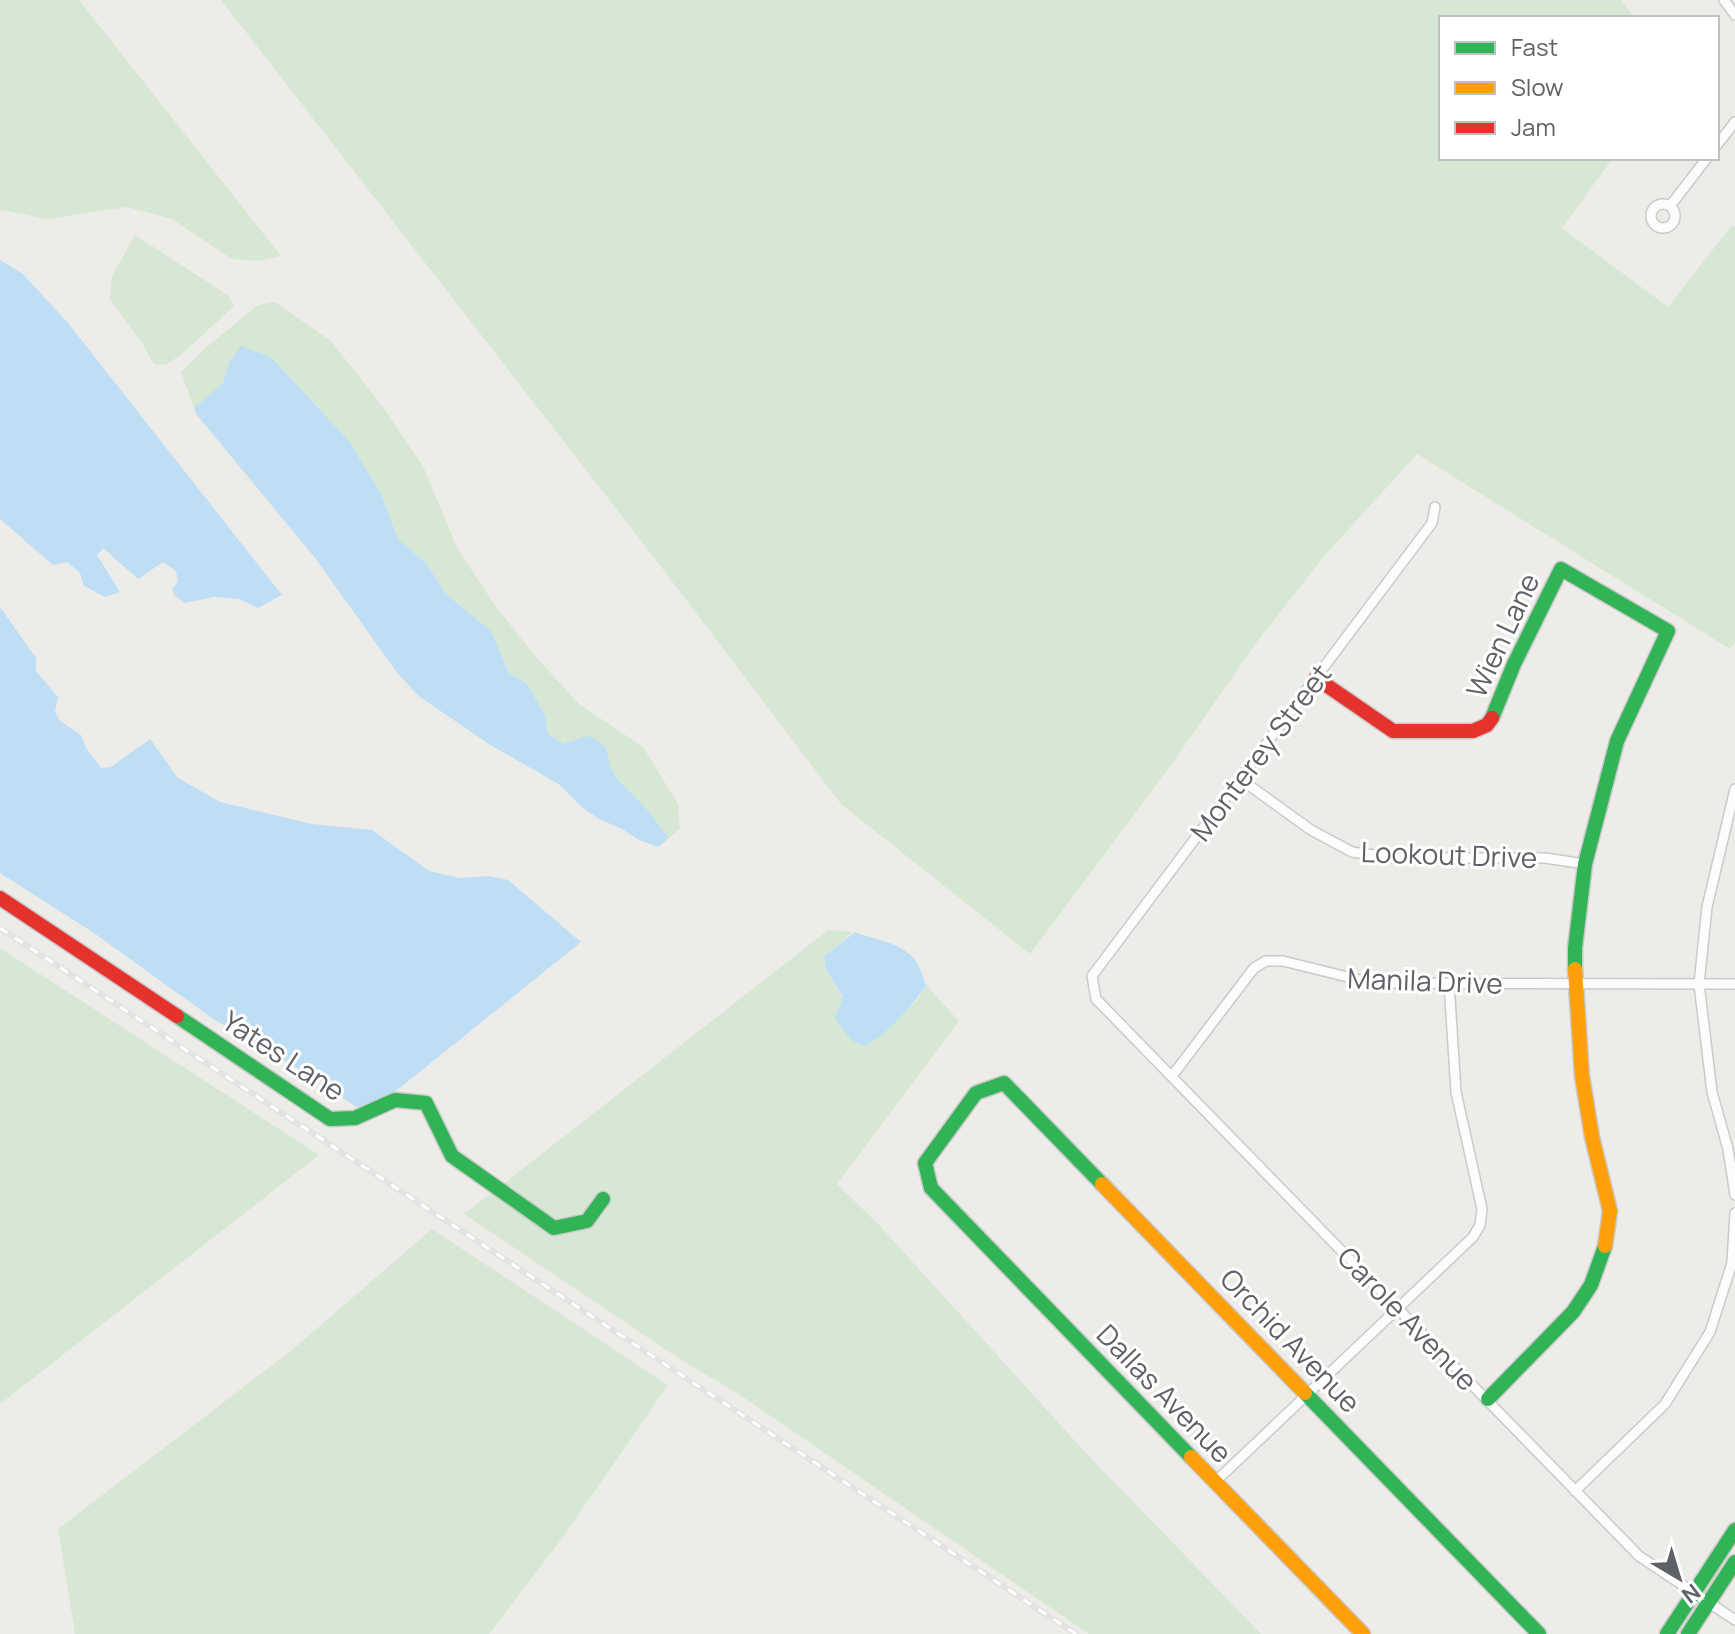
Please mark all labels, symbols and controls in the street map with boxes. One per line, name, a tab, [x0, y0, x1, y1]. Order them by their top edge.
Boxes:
legend	[1439, 16, 1719, 160]
text: Fast	[1511, 30, 1558, 63]
text: Slow	[1511, 70, 1564, 103]
text: Jam	[1511, 110, 1556, 143]
street label: Wien Lane	[1457, 567, 1547, 703]
street label: Monterey Street	[1181, 656, 1339, 848]
street label: Lookout Drive	[1360, 832, 1538, 876]
street label: Manila Drive	[1347, 958, 1503, 1002]
street label: Yates Lane	[215, 1001, 353, 1109]
street label: Carole Avenue	[1330, 1238, 1486, 1398]
street label: Orchid Avenue	[1212, 1260, 1370, 1420]
street label: Dallas Avenue	[1089, 1315, 1241, 1471]
north arrow	[1639, 1538, 1719, 1618]
text: N	[1676, 1577, 1707, 1610]

